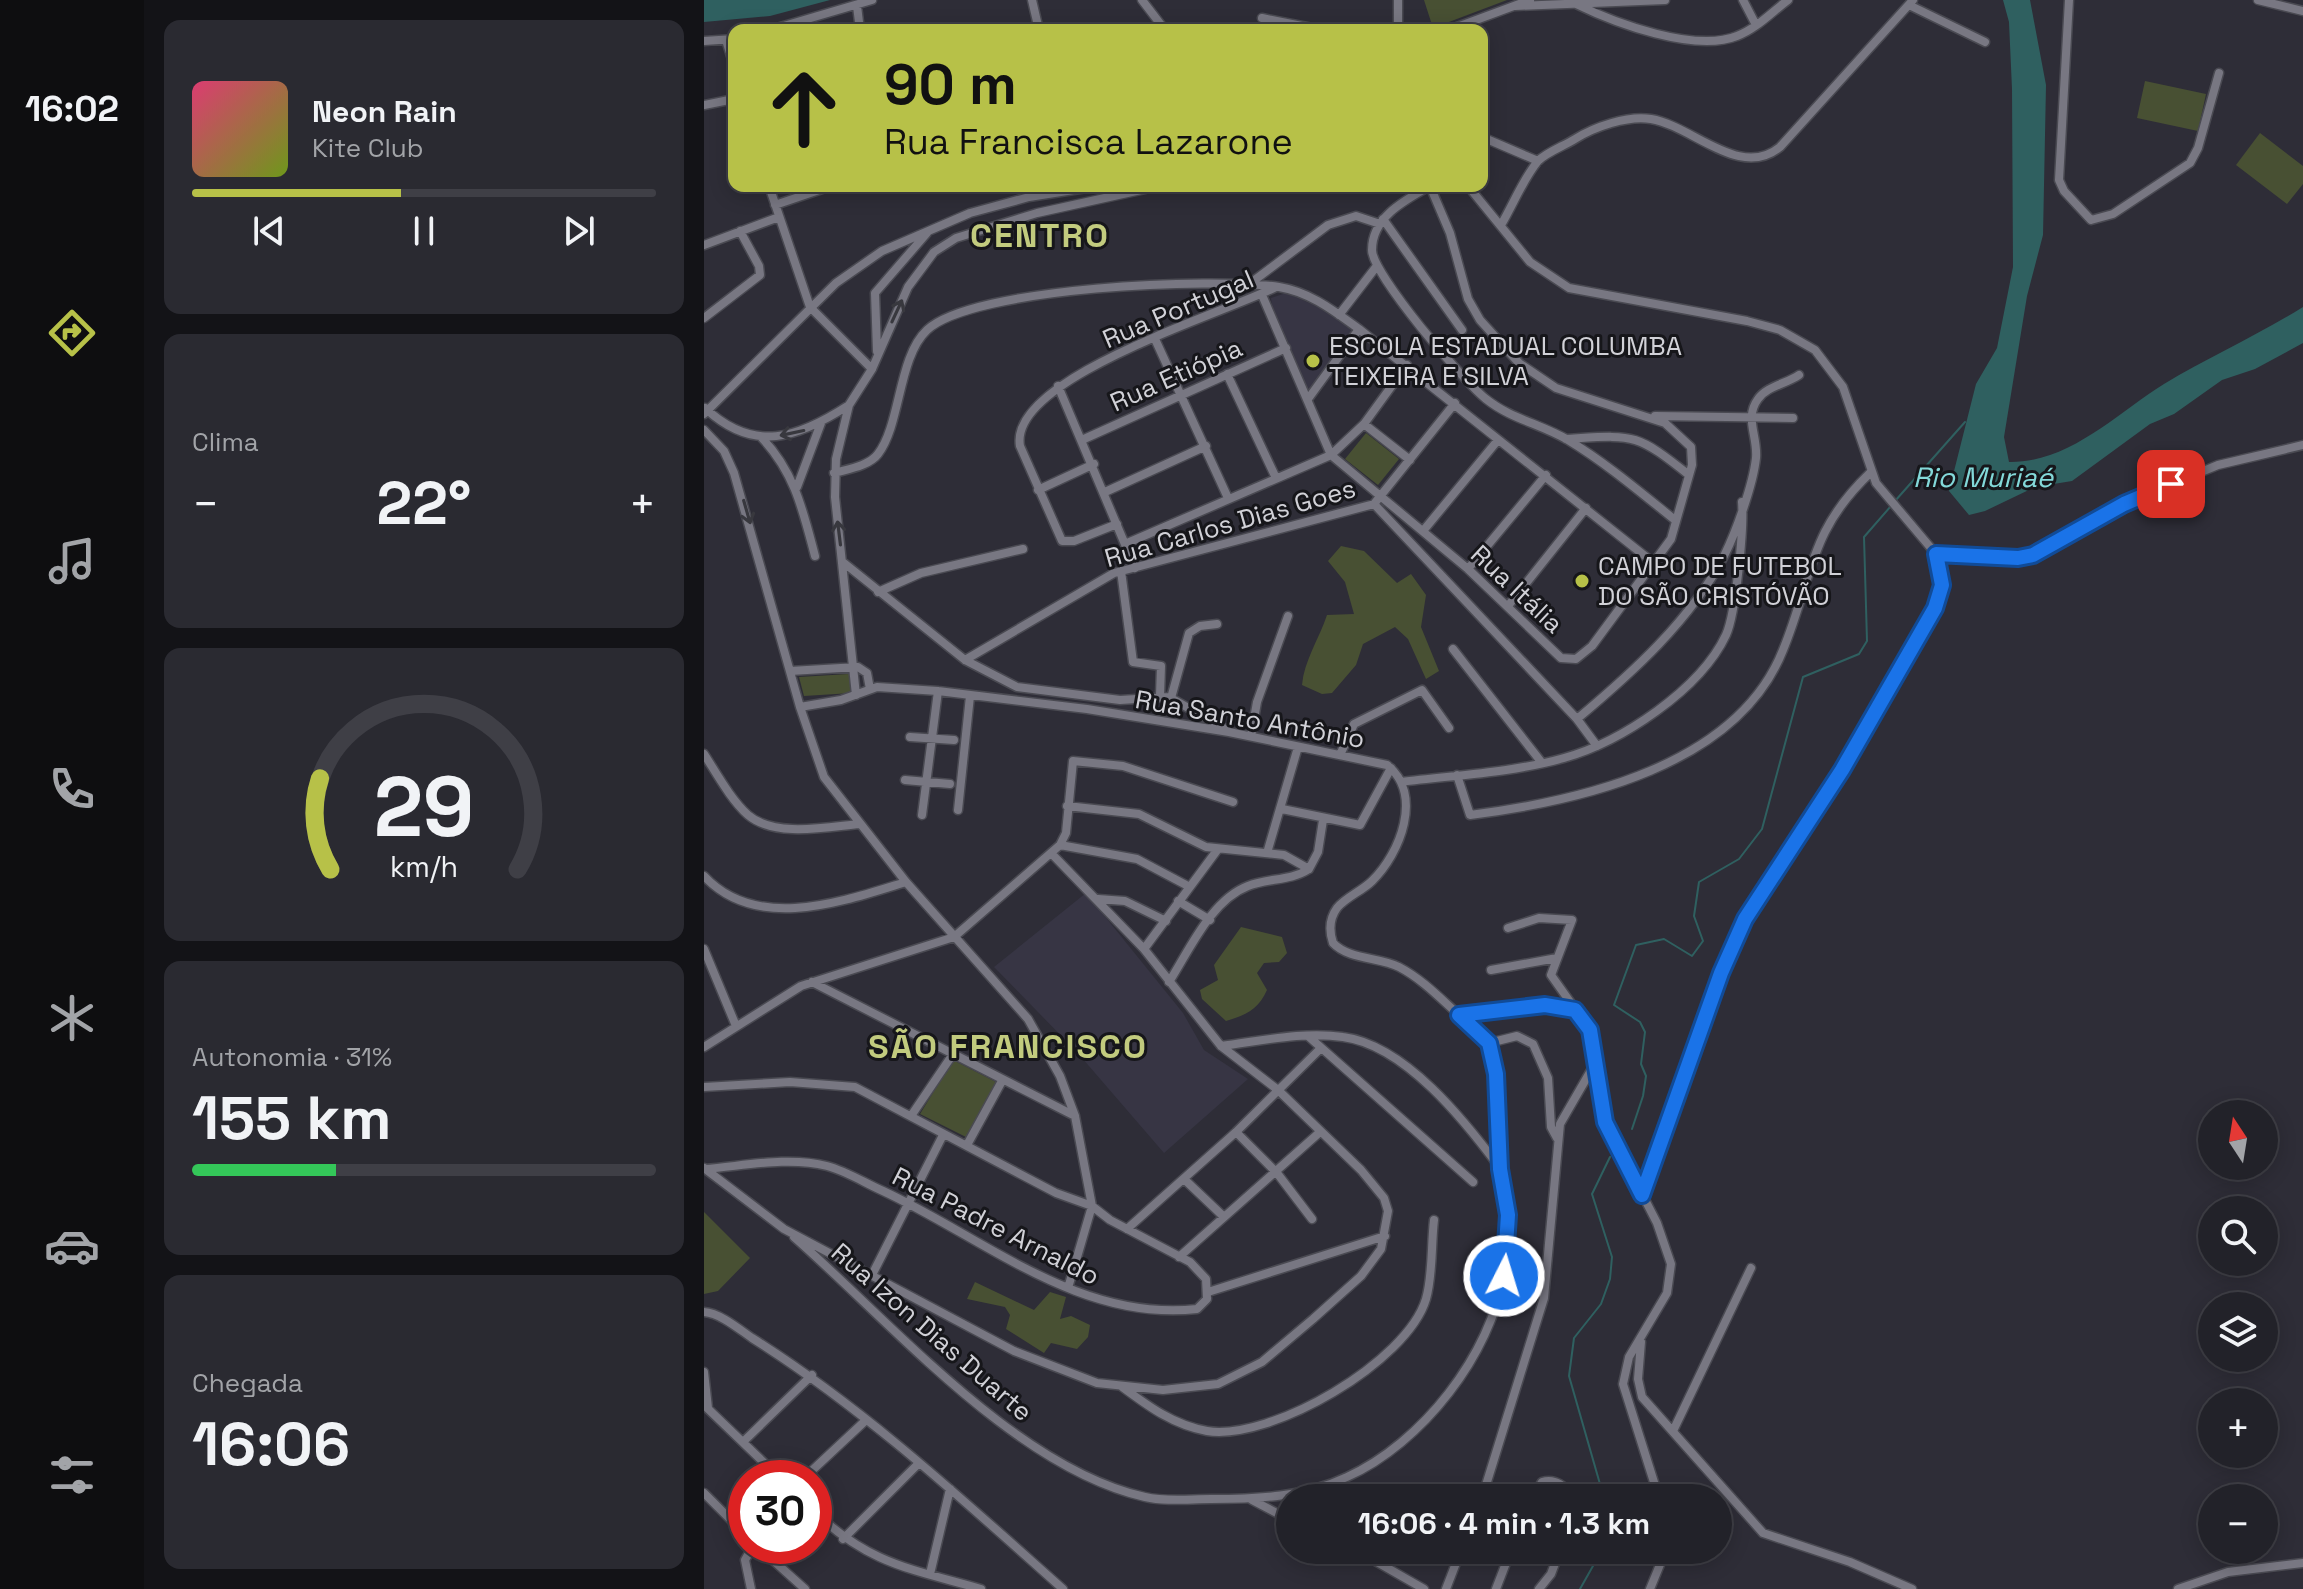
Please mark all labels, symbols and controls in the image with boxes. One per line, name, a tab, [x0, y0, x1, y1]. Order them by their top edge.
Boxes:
text: 90 m	[884, 49, 1017, 120]
icon: ahead	[752, 56, 856, 160]
text: 16:02	[25, 86, 119, 132]
text: Neon Rain	[312, 92, 457, 131]
text: Rua Francisca Lazarone	[884, 119, 1293, 165]
text: Kite Club	[312, 131, 424, 165]
icon: previous	[247, 209, 291, 253]
icon: pause	[402, 209, 446, 253]
icon: next	[557, 209, 601, 253]
district label: CENTRO	[970, 214, 1110, 257]
street label: Rua Portugal	[1097, 262, 1259, 356]
one-way arrow	[890, 299, 905, 323]
icon: directions	[44, 305, 100, 361]
place label: ESCOLA ESTADUAL COLUMBA TEIXEIRA E SILVA	[1329, 329, 1682, 393]
street label: Rua Etiópia	[1105, 331, 1247, 419]
marker: ESCOLA ESTADUAL COLUMBA TEIXEIRA E SILVA	[1304, 352, 1322, 370]
text: Clima	[192, 425, 259, 459]
one-way arrow	[779, 426, 805, 441]
pin	[2137, 450, 2205, 518]
water label: Rio Muriaé	[1913, 459, 2054, 495]
icon: arrive	[2149, 462, 2193, 506]
text: 22°	[377, 465, 471, 542]
street label: Rua Carlos Dias Goes	[1101, 471, 1359, 575]
text: −	[192, 476, 219, 532]
text: +	[629, 476, 656, 532]
one-way arrow	[740, 499, 755, 525]
one-way arrow	[832, 521, 847, 547]
icon: music	[44, 533, 100, 589]
street label: Rua Itália	[1463, 537, 1571, 641]
place label: CAMPO DE FUTEBOL DO SÃO CRISTÓVÃO	[1598, 549, 1842, 613]
marker: CAMPO DE FUTEBOL DO SÃO CRISTÓVÃO	[1573, 572, 1591, 590]
street label: Rua Santo Antônio	[1133, 682, 1367, 756]
text: 29	[374, 754, 474, 860]
icon: phone	[44, 761, 100, 817]
text: km/h	[390, 850, 458, 886]
icon: climate	[44, 990, 100, 1046]
district label: SÃO FRANCISCO	[868, 1025, 1148, 1068]
text: Autonomia · 31%	[192, 1040, 392, 1074]
text: 155 km	[192, 1080, 391, 1157]
north arrow	[2198, 1100, 2278, 1180]
map controls	[2198, 1100, 2278, 1564]
street label: Rua Padre Arnaldo	[887, 1159, 1105, 1293]
button: search	[2198, 1196, 2278, 1276]
icon: car	[44, 1218, 100, 1274]
position arrow	[1462, 1234, 1546, 1318]
street label: Rua Izon Dias Duarte	[824, 1235, 1040, 1429]
button: layers	[2198, 1292, 2278, 1372]
text: Chegada	[192, 1366, 303, 1400]
button: +	[2198, 1388, 2278, 1468]
text: 16:06	[192, 1406, 350, 1483]
icon: filters	[44, 1447, 100, 1503]
speed limit sign: 30	[728, 1460, 832, 1564]
button: −	[2198, 1484, 2278, 1564]
text: 16:06 · 4 min · 1.3 km	[1358, 1504, 1650, 1543]

